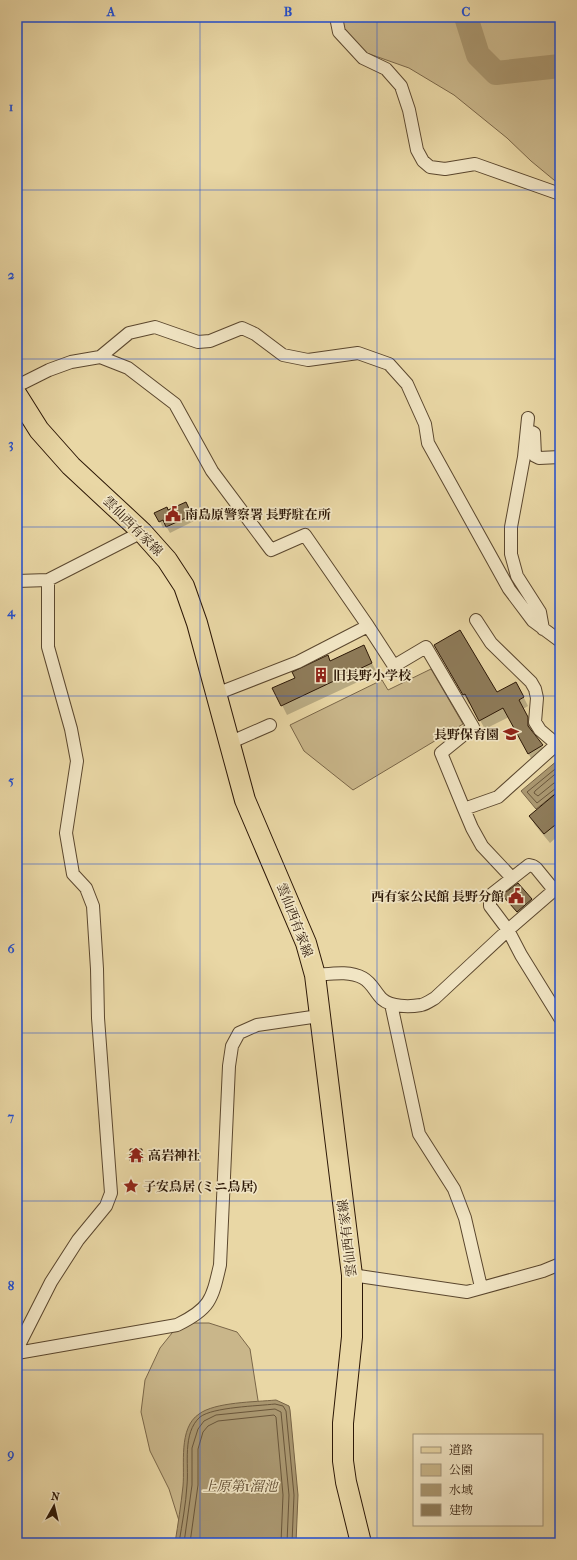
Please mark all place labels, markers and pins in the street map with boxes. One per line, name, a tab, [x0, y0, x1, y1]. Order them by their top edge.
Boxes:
public building icon: 南島原警察署 長野駐在所	[164, 505, 182, 523]
place label: 南島原警察署 長野駐在所	[185, 507, 331, 522]
building icon: 旧長野小学校	[312, 666, 330, 684]
place label: 旧長野小学校	[333, 668, 412, 683]
school or university icon: 長野保育園	[502, 725, 520, 743]
place label: 長野保育園	[434, 727, 499, 742]
public building icon: 西有家公民館 長野分館	[507, 887, 525, 905]
place label: 西有家公民館 長野分館	[371, 889, 504, 904]
temple icon: 高岩神社	[127, 1146, 145, 1164]
place label: 高岩神社	[148, 1148, 200, 1163]
place icon: 子安鳥居 (ミニ鳥居)	[122, 1177, 140, 1195]
place label: 子安鳥居 (ミニ鳥居)	[143, 1179, 257, 1194]

